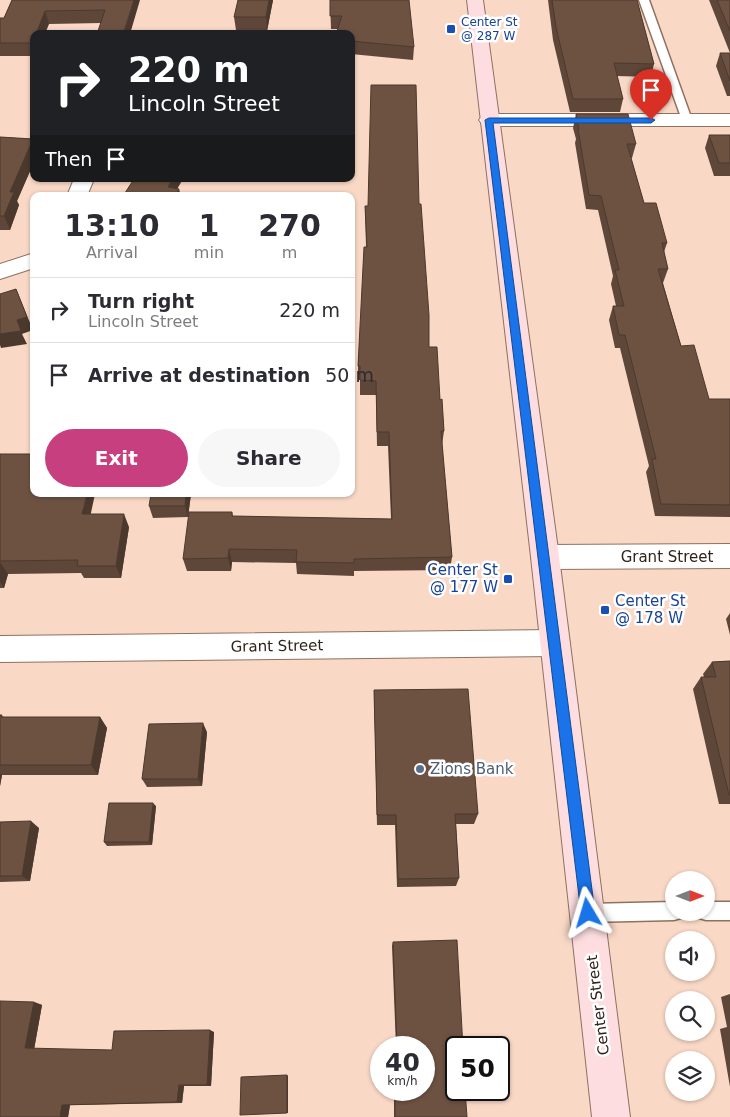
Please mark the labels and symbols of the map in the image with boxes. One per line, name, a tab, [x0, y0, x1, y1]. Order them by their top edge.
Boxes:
place label: Center St @ 287 W	[461, 15, 518, 43]
marker: Center St @ 287 W	[445, 23, 457, 35]
pin	[630, 69, 672, 120]
street label: Grant Street	[621, 548, 713, 566]
place label: Center St @ 177 W	[427, 561, 498, 596]
marker: Center St @ 177 W	[502, 573, 514, 585]
place label: Center St @ 178 W	[615, 592, 686, 627]
marker: Center St @ 178 W	[599, 604, 611, 616]
street label: Grant Street	[230, 636, 324, 656]
place label: Zions Bank	[430, 760, 514, 778]
marker: Zions Bank	[414, 763, 426, 775]
north arrow	[665, 871, 715, 921]
position arrow	[561, 886, 613, 938]
street label: Center Street	[583, 954, 613, 1056]
speed limit sign: 50	[445, 1036, 510, 1101]

